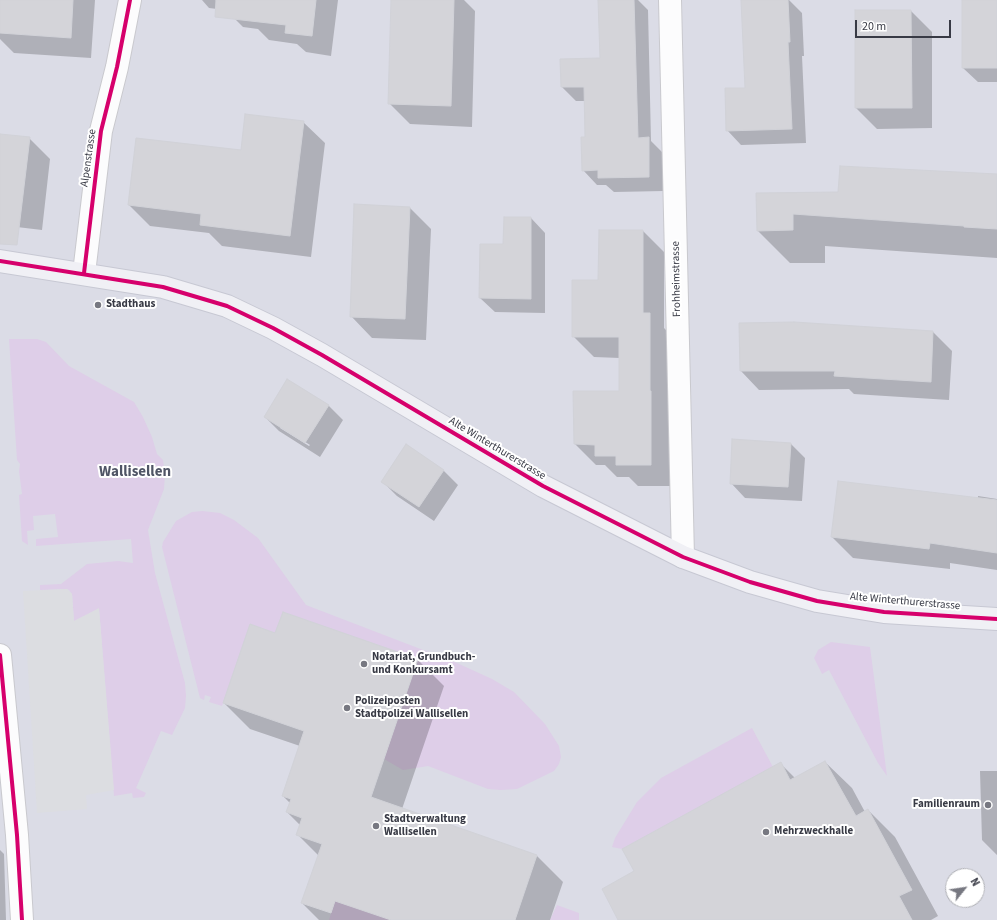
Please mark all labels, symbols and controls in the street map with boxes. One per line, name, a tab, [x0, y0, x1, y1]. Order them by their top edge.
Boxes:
scale bar	[857, 12, 953, 38]
text: 20 m	[862, 18, 886, 35]
street label: Alpenstrasse	[78, 128, 100, 188]
street label: Frohheimstrasse	[670, 241, 684, 317]
place label: Stadthaus	[106, 298, 155, 312]
marker: Stadthaus	[93, 300, 103, 310]
street label: Alte Winterthurerstrasse	[446, 415, 548, 483]
district label: Wallisellen	[99, 464, 171, 482]
street label: Alte Winterthurerstrasse	[849, 591, 961, 613]
place label: Notariat, Grundbuch- und Konkursamt	[372, 651, 475, 677]
marker: Notariat, Grundbuch- und Konkursamt	[359, 659, 369, 669]
place label: Polizeiposten Stadtpolizei Wallisellen	[355, 695, 468, 721]
marker: Polizeiposten Stadtpolizei Wallisellen	[342, 703, 352, 713]
place label: Familienraum	[913, 798, 980, 812]
marker: Familienraum	[983, 800, 993, 810]
place label: Stadtverwaltung Wallisellen	[384, 813, 466, 839]
marker: Stadtverwaltung Wallisellen	[371, 821, 381, 831]
place label: Mehrzweckhalle	[774, 825, 853, 839]
marker: Mehrzweckhalle	[761, 827, 771, 837]
north arrow	[945, 868, 985, 908]
text: N	[967, 875, 983, 889]

